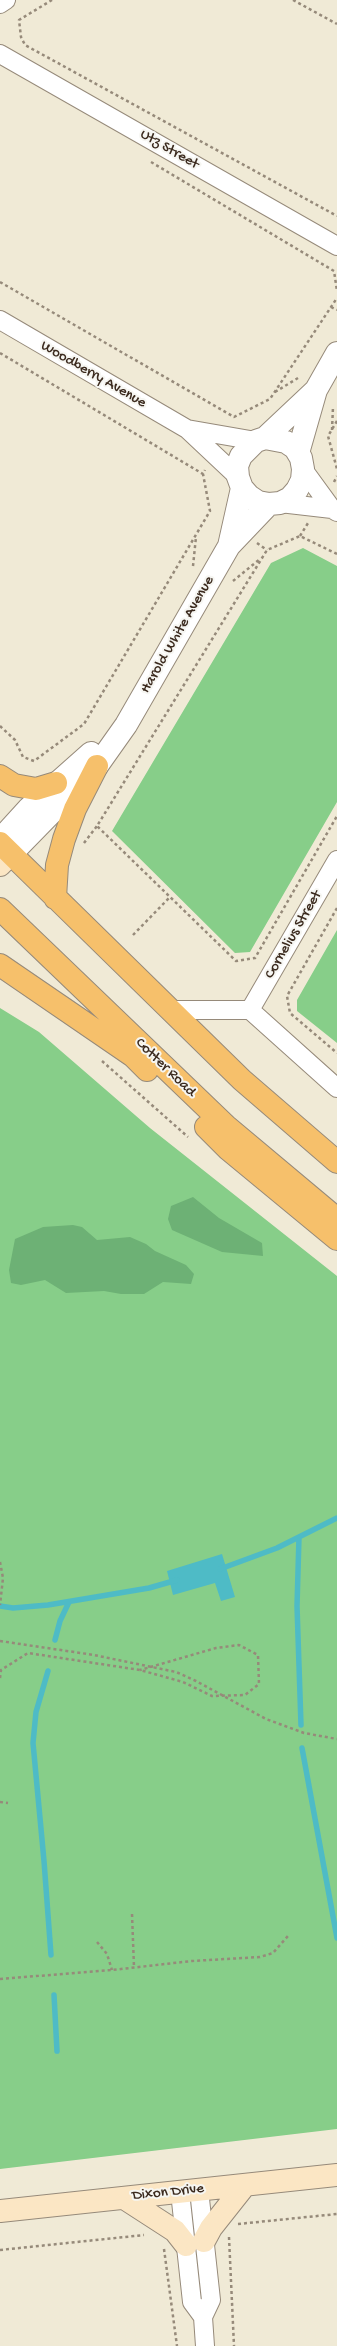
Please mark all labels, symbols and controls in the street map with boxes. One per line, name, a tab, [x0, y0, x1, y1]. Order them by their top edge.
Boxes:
street label: Utz Street	[136, 126, 202, 174]
street label: Woodberry Avenue	[37, 337, 149, 413]
street label: Harold White Avenue	[137, 573, 219, 697]
street label: Cornelius Street	[262, 888, 326, 982]
street label: Cotter Road	[131, 1035, 199, 1101]
street label: Dixon Drive	[131, 2180, 205, 2206]

